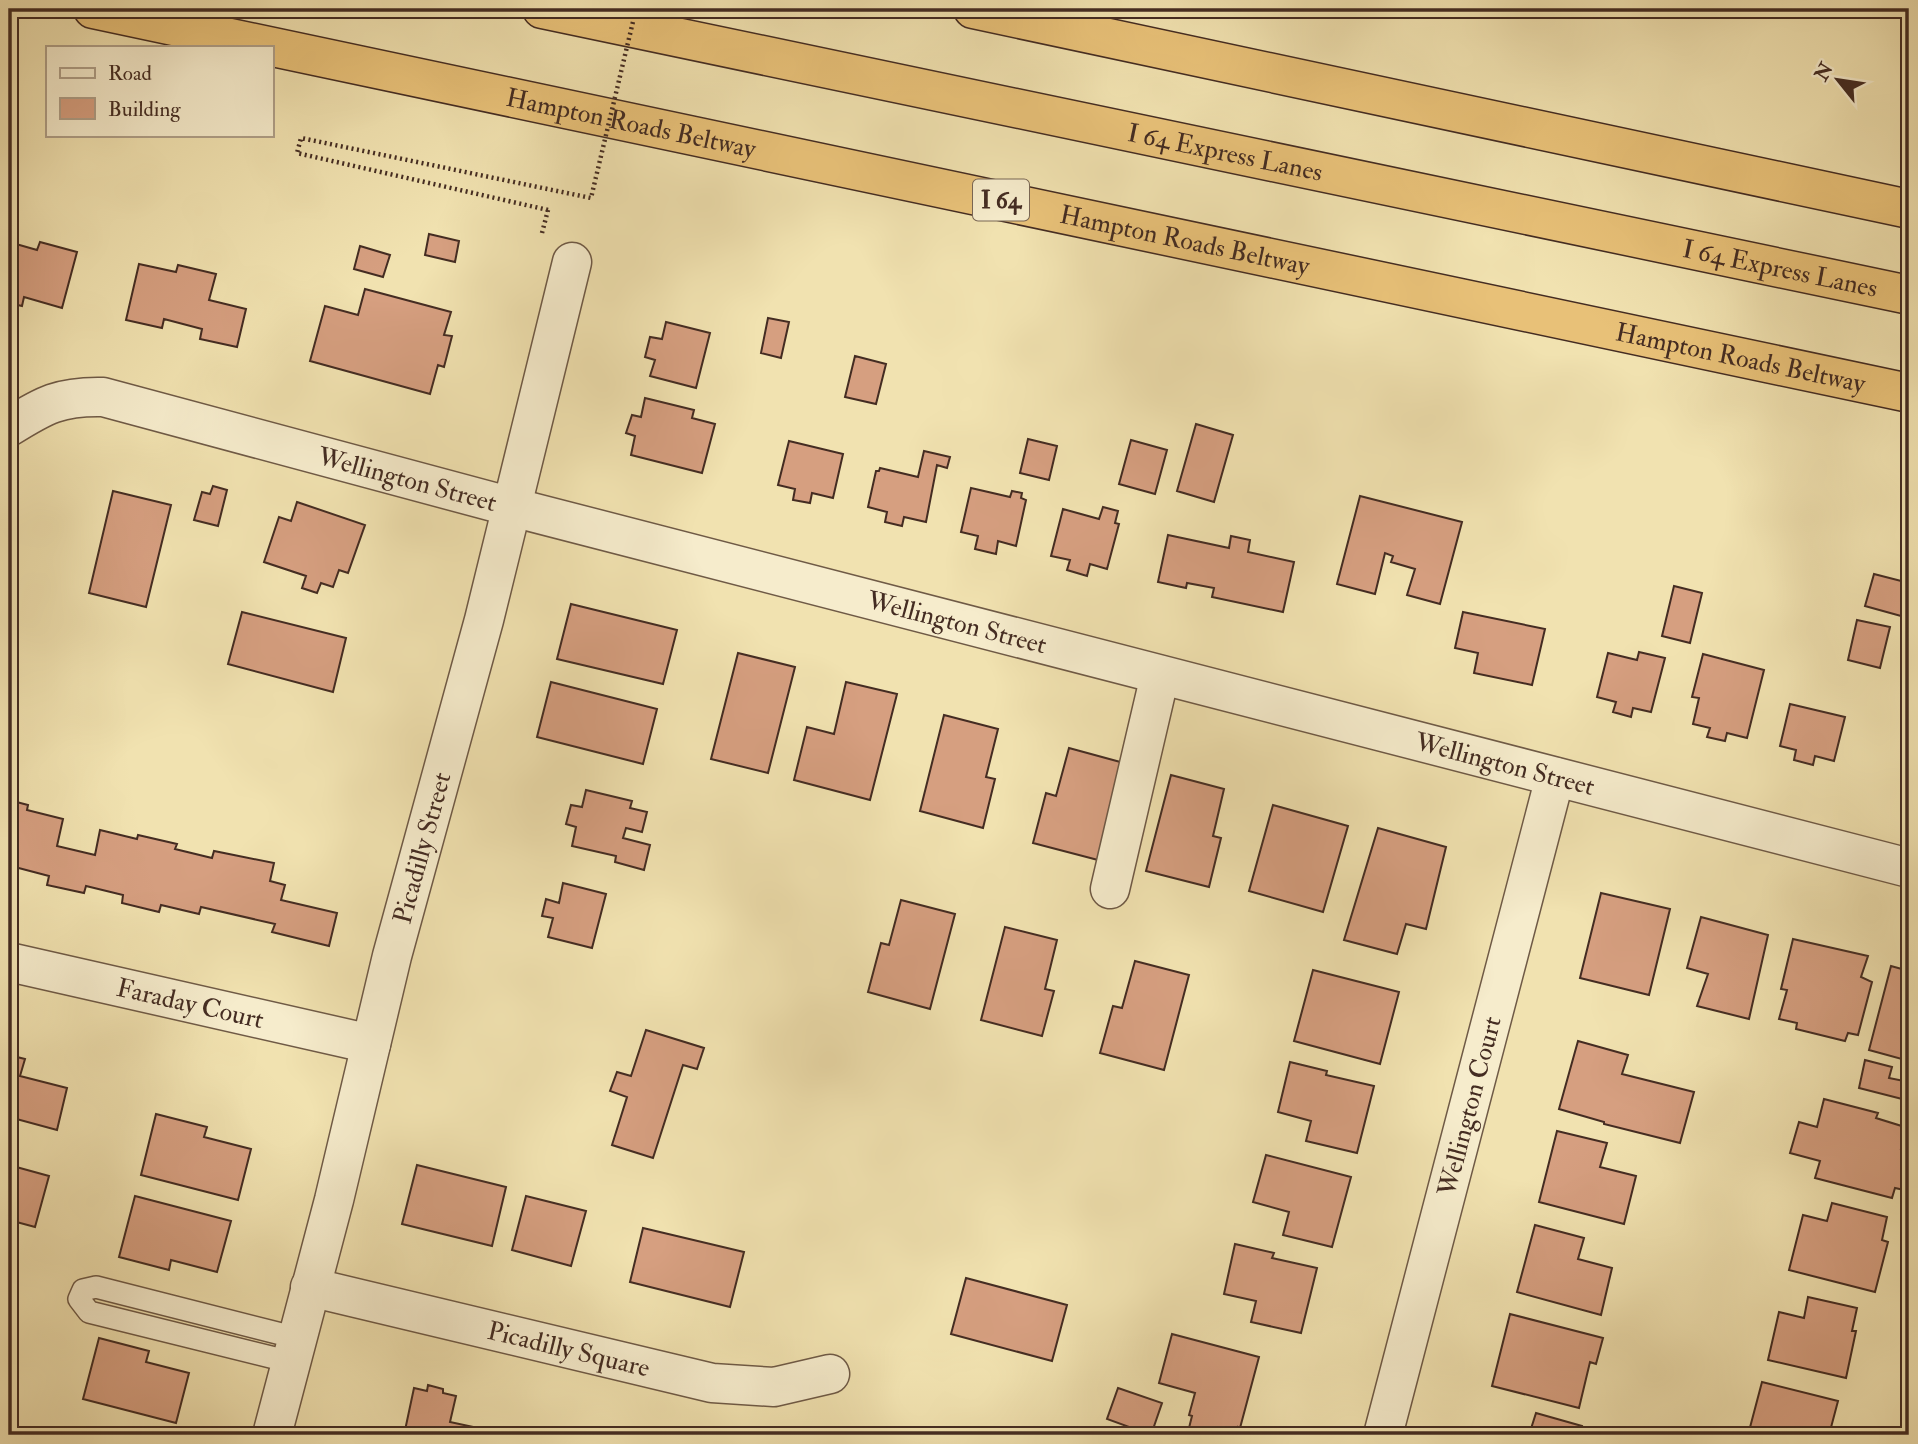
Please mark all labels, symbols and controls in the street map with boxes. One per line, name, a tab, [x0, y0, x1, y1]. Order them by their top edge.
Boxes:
legend	[46, 46, 273, 136]
north arrow	[1802, 46, 1872, 116]
text: N	[1809, 58, 1839, 86]
text: Road	[108, 60, 153, 87]
street label: Hampton Roads Beltway	[503, 82, 759, 166]
text: Building	[108, 96, 181, 123]
street label: I 64 Express Lanes	[1125, 117, 1326, 189]
road number: I 64	[973, 180, 1029, 220]
street label: Hampton Roads Beltway	[1057, 199, 1313, 283]
street label: I 64 Express Lanes	[1680, 233, 1880, 305]
street label: Hampton Roads Beltway	[1613, 316, 1869, 400]
street label: Wellington Street	[313, 440, 500, 519]
street label: Wellington Street	[863, 584, 1050, 661]
street label: Wellington Street	[1411, 726, 1598, 803]
street label: Picadilly Street	[387, 769, 459, 927]
street label: Faraday Court	[113, 972, 267, 1036]
street label: Wellington Court	[1431, 1013, 1509, 1201]
street label: Picadilly Square	[484, 1315, 653, 1385]

